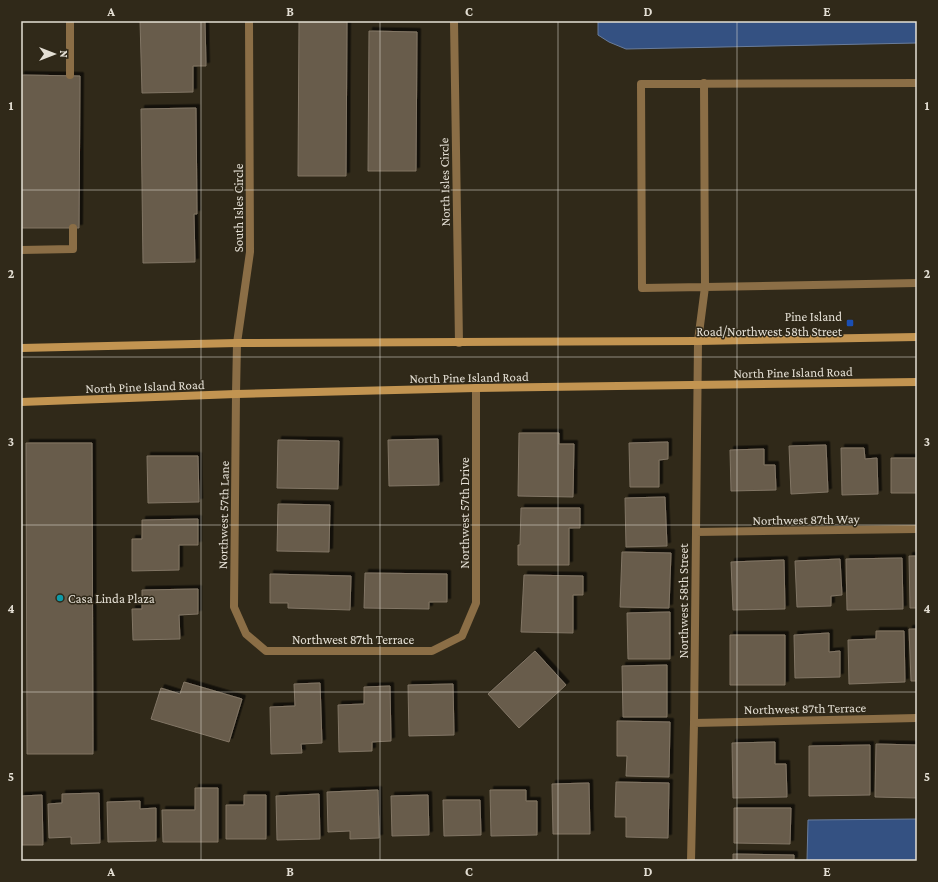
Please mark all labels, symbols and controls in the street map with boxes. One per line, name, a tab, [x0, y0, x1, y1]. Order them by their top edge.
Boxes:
text: A	[106, 4, 115, 19]
text: B	[286, 4, 294, 19]
text: C	[465, 4, 473, 19]
text: D	[644, 4, 653, 19]
text: E	[823, 4, 831, 19]
north arrow	[34, 34, 74, 74]
text: N	[58, 50, 70, 58]
text: 1	[9, 98, 14, 113]
text: 1	[925, 98, 930, 113]
street label: North Isles Circle	[436, 137, 453, 227]
street label: South Isles Circle	[231, 163, 246, 252]
text: 2	[8, 266, 15, 281]
text: 2	[924, 266, 931, 281]
place label: Pine Island Road/Northwest 58th Street	[696, 309, 843, 339]
marker: Pine Island Road/Northwest 58th Street	[845, 318, 855, 328]
street label: North Pine Island Road	[733, 364, 853, 381]
street label: North Pine Island Road	[409, 369, 529, 386]
street label: North Pine Island Road	[85, 377, 205, 396]
text: 3	[8, 434, 14, 449]
text: 3	[924, 434, 930, 449]
street label: Northwest 57th Drive	[457, 457, 472, 569]
street label: Northwest 57th Lane	[215, 460, 232, 569]
street label: Northwest 87th Way	[752, 511, 861, 528]
street label: Northwest 58th Street	[676, 543, 691, 659]
place label: Casa Linda Plaza	[68, 591, 155, 606]
marker: Casa Linda Plaza	[55, 593, 65, 603]
text: 4	[7, 601, 15, 616]
text: 4	[923, 601, 931, 616]
street label: Northwest 87th Terrace	[292, 632, 414, 647]
street label: Northwest 87th Terrace	[744, 700, 867, 717]
text: 5	[8, 769, 14, 784]
text: 5	[924, 769, 930, 784]
text: A	[106, 864, 115, 879]
text: B	[286, 864, 294, 879]
text: C	[465, 864, 473, 879]
text: D	[644, 864, 653, 879]
text: E	[823, 864, 831, 879]

